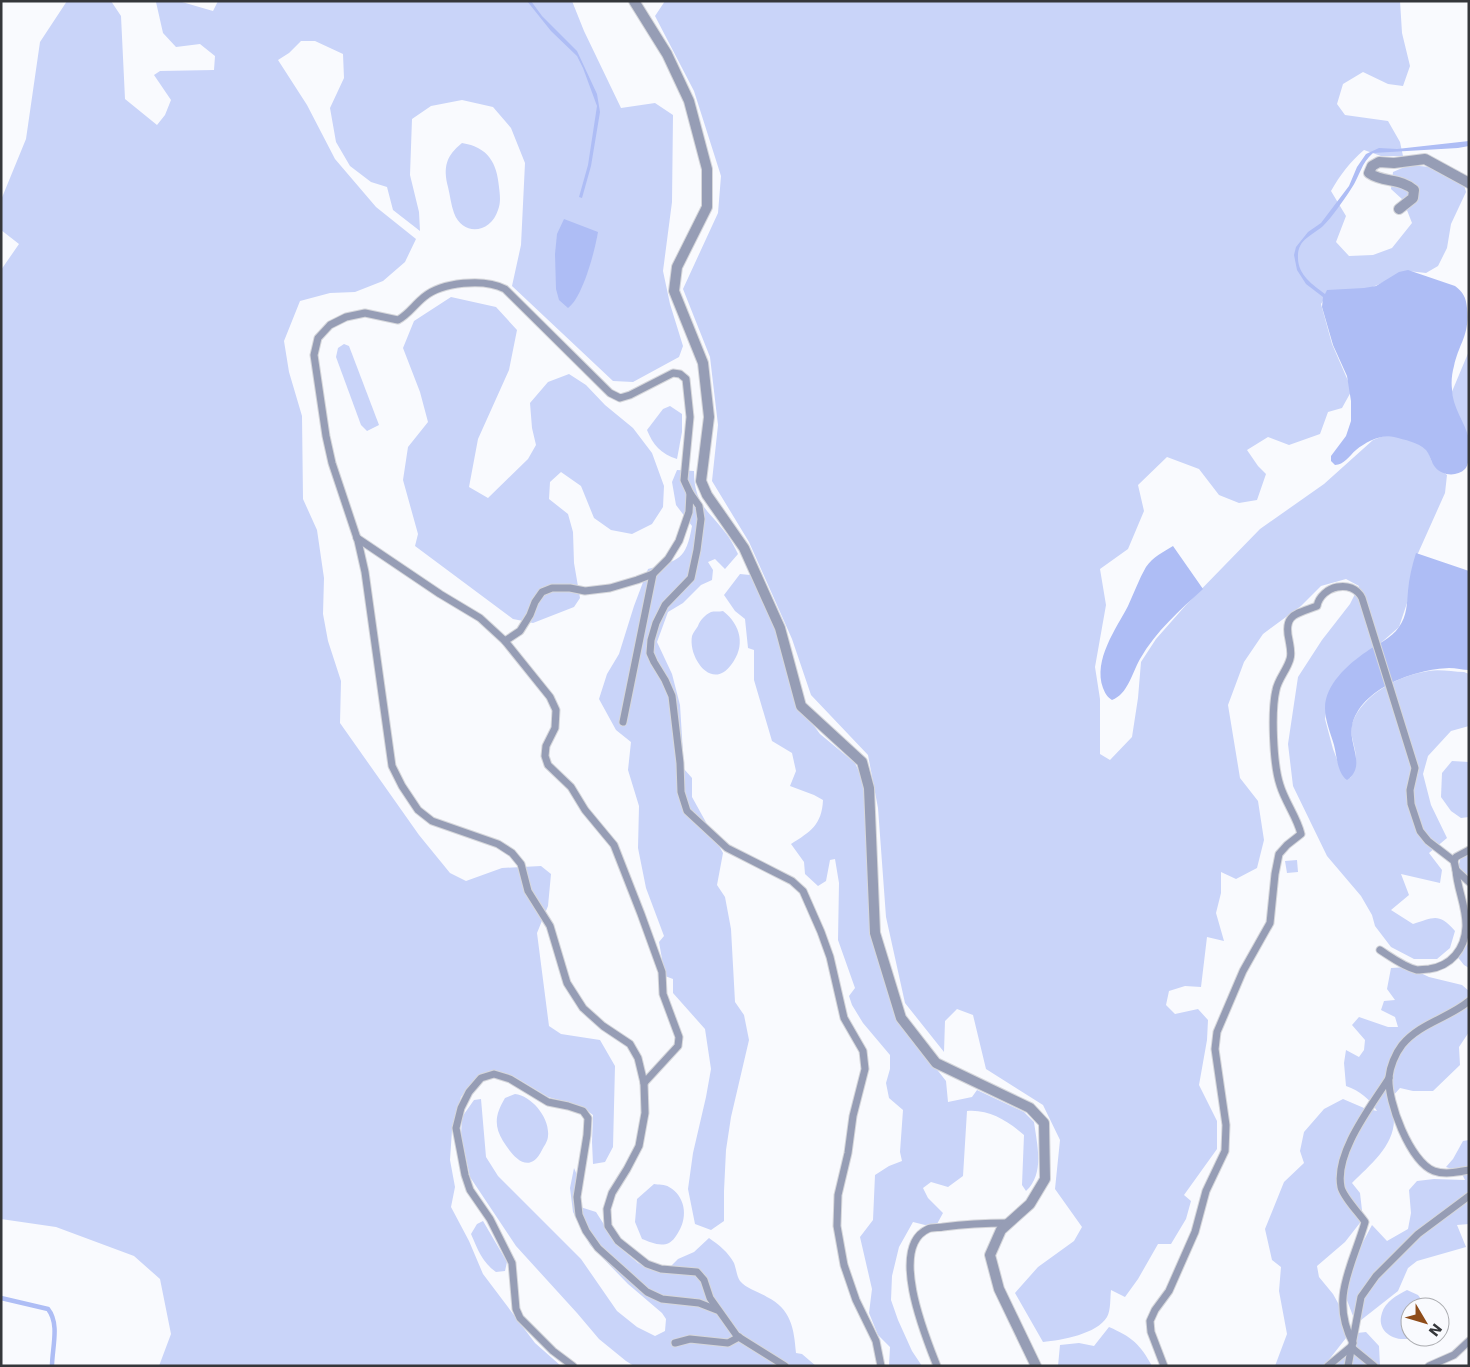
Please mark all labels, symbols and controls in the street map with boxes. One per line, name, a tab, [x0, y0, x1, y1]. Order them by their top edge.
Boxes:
north arrow	[1400, 1297, 1450, 1347]
text: N	[1425, 1320, 1445, 1340]

